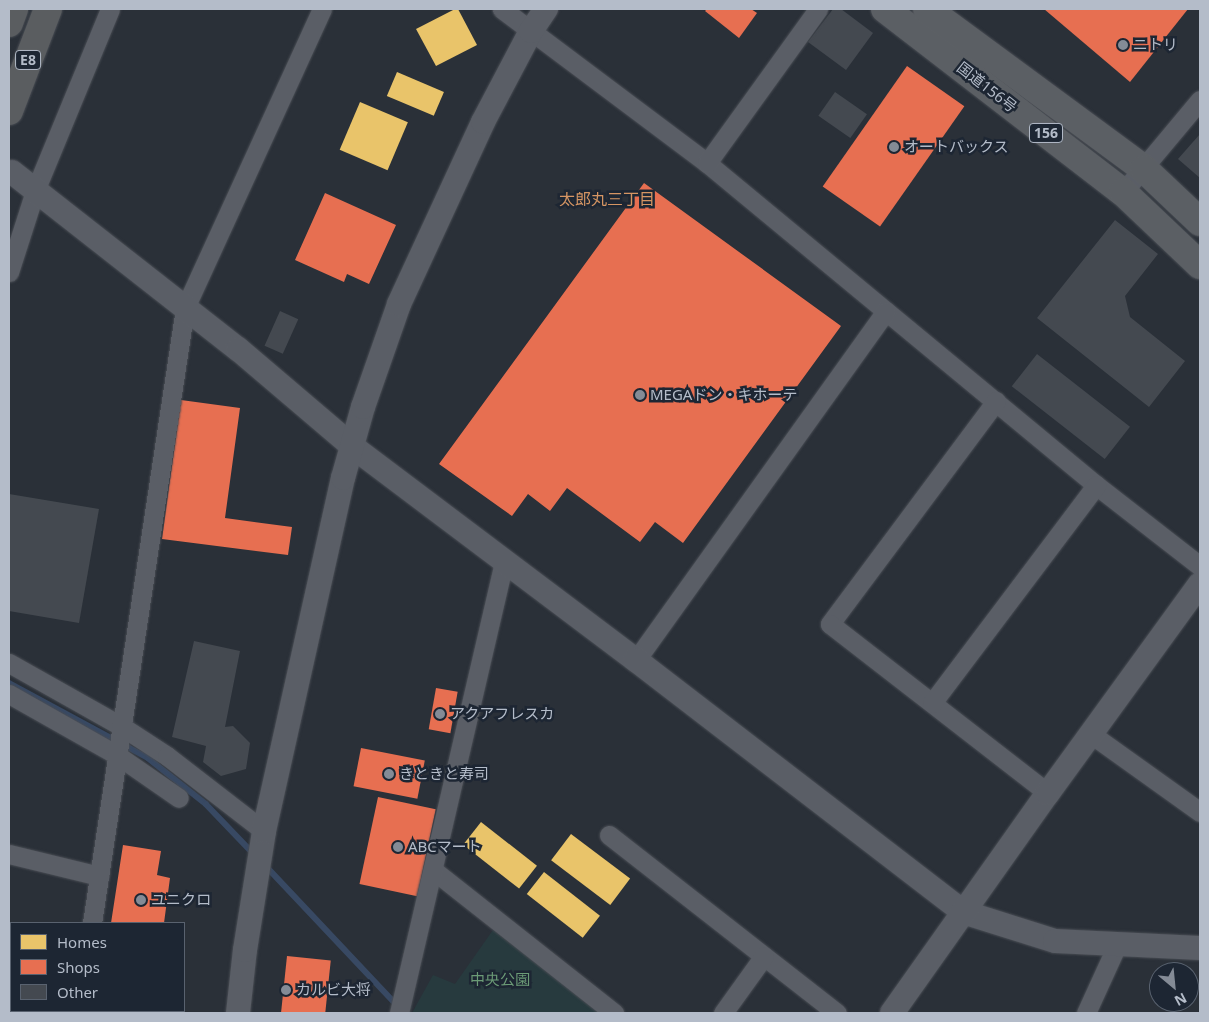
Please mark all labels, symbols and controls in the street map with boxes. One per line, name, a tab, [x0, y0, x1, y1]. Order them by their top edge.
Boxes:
place label: ニトリ	[1133, 36, 1178, 54]
marker: ニトリ	[1117, 39, 1129, 51]
road number: E8	[14, 48, 42, 72]
street label: 国道156号	[954, 58, 1020, 116]
road number: 156	[1028, 122, 1064, 144]
place label: オートバックス	[904, 138, 1009, 156]
marker: オートバックス	[888, 141, 900, 153]
district label: 太郎丸三丁目	[559, 189, 655, 209]
place label: MEGAドン・キホーテ	[650, 386, 797, 404]
marker: MEGAドン・キホーテ	[634, 389, 646, 401]
place label: アクアフレスカ	[450, 705, 555, 723]
marker: アクアフレスカ	[434, 708, 446, 720]
place label: きときと寿司	[399, 765, 489, 783]
marker: きときと寿司	[383, 768, 395, 780]
place label: ABCマート	[408, 838, 482, 856]
marker: ABCマート	[392, 841, 404, 853]
place label: ユニクロ	[151, 891, 211, 909]
marker: ユニクロ	[135, 894, 147, 906]
legend	[10, 922, 185, 1012]
text: Homes	[57, 932, 107, 952]
text: Shops	[57, 957, 100, 977]
north arrow	[1149, 962, 1199, 1012]
park label: 中央公園	[470, 971, 530, 989]
place label: カルビ大将	[296, 981, 371, 999]
text: Other	[57, 982, 98, 1002]
marker: カルビ大将	[280, 984, 292, 996]
text: N	[1171, 989, 1190, 1011]

